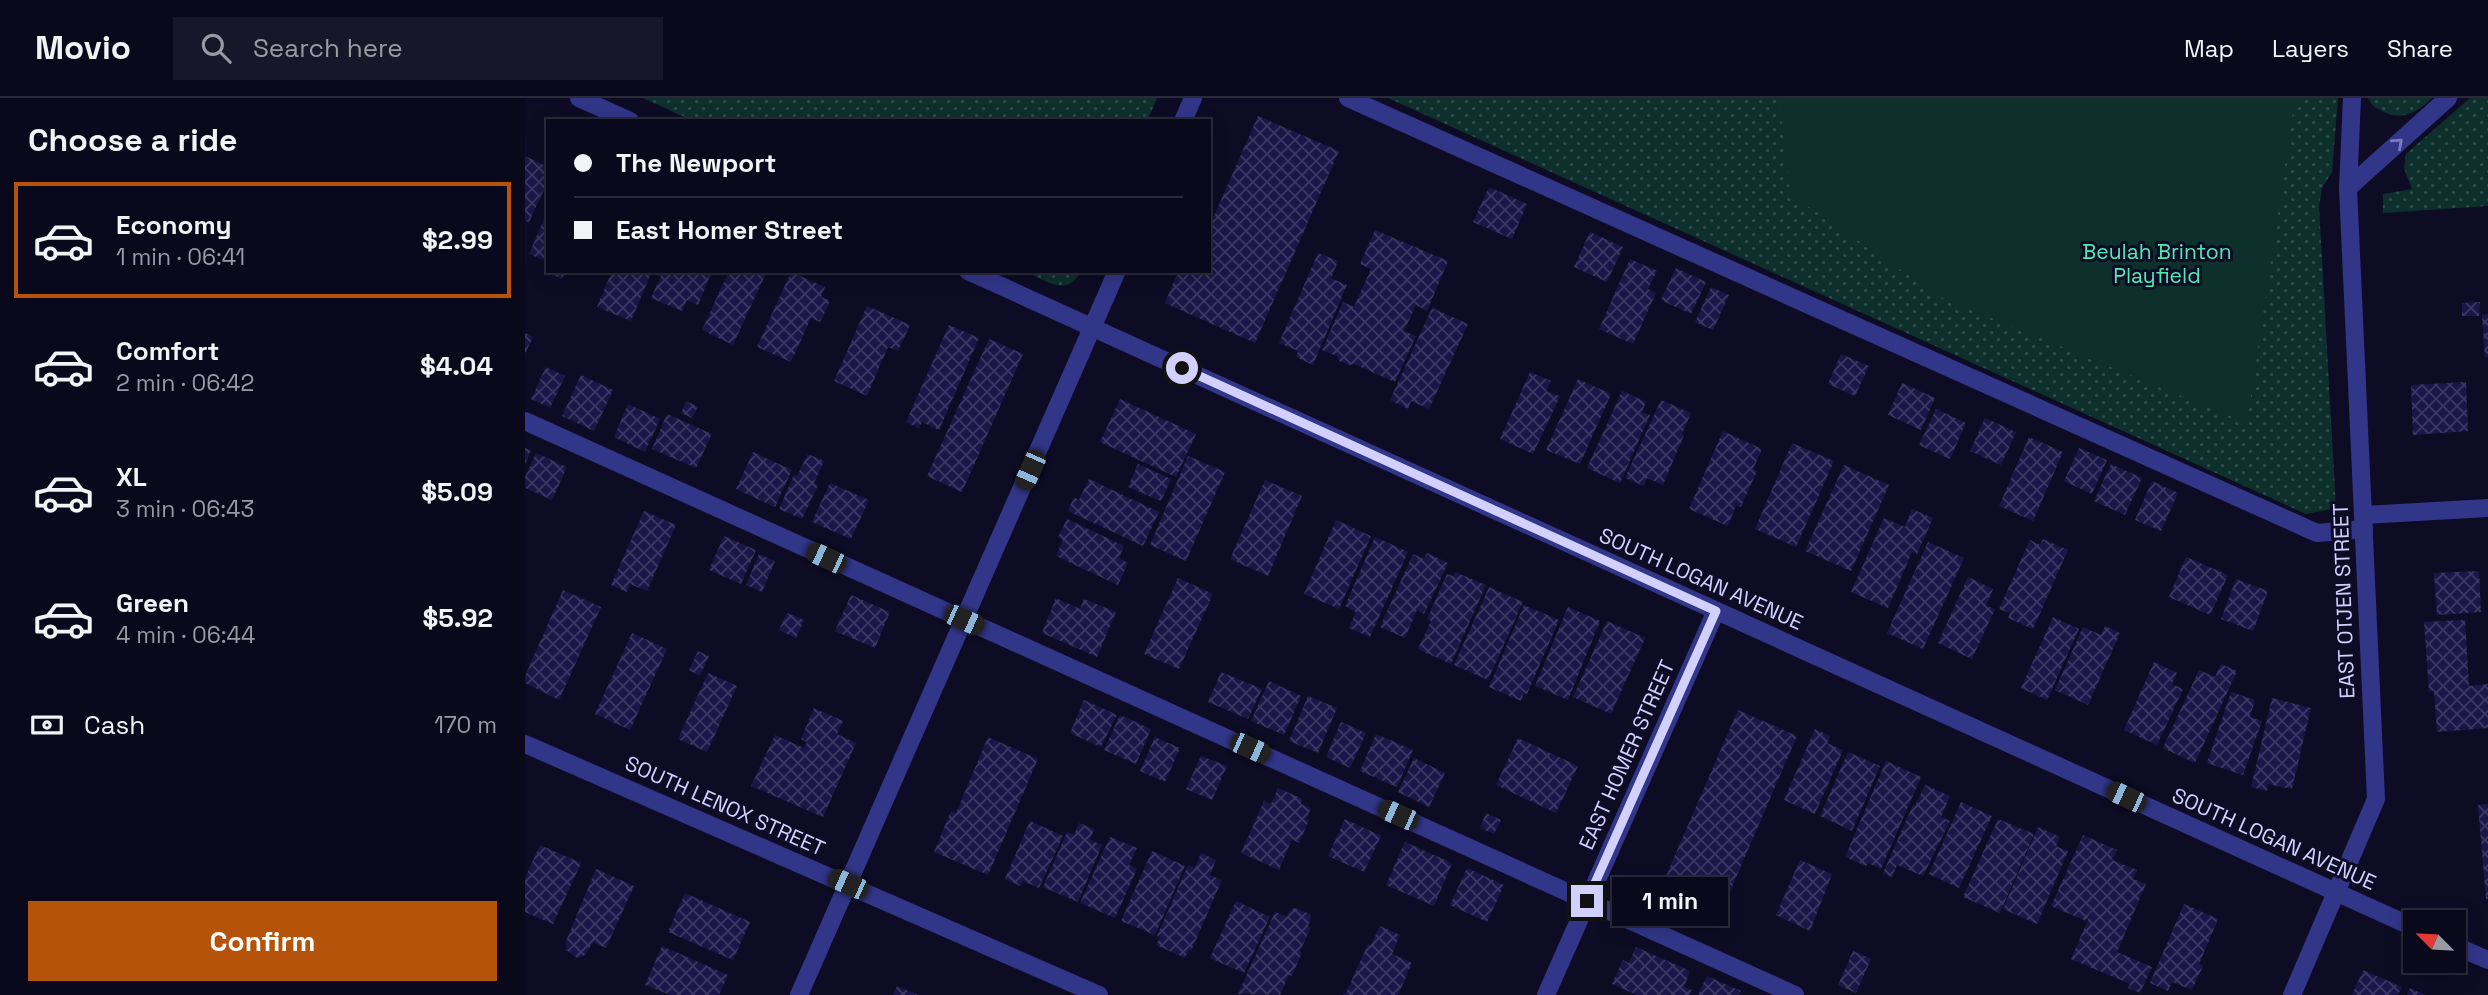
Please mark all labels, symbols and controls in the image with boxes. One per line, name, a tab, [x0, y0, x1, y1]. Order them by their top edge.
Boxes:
search box	[173, 17, 663, 80]
text: Movio	[35, 27, 131, 69]
icon: search	[197, 29, 235, 67]
text: Search here	[253, 31, 403, 65]
text: Map	[2184, 33, 2234, 64]
text: Layers	[2272, 33, 2349, 64]
text: Share	[2387, 33, 2453, 64]
text: Choose a ride	[28, 120, 238, 160]
one-way arrow	[2390, 139, 2403, 151]
text: The Newport	[616, 146, 776, 180]
text: Economy	[116, 208, 232, 242]
icon: car	[32, 209, 95, 272]
text: East Homer Street	[616, 213, 843, 247]
text: $2.99	[422, 223, 493, 257]
park label: Beulah Brinton Playfield	[2082, 238, 2232, 289]
text: 1 min · 06:41	[116, 242, 245, 272]
text: Comfort	[116, 334, 219, 368]
icon: car	[32, 335, 95, 398]
text: $4.04	[420, 349, 493, 383]
route start	[1166, 352, 1198, 384]
text: 2 min · 06:42	[116, 368, 254, 398]
car	[1012, 447, 1049, 493]
text: XL	[116, 460, 147, 494]
icon: car	[32, 461, 95, 524]
text: $5.09	[421, 475, 493, 509]
text: 3 min · 06:43	[116, 494, 254, 524]
street label: EAST OTJEN STREET	[2327, 503, 2360, 699]
street label: SOUTH LOGAN AVENUE	[1595, 521, 1807, 636]
car	[803, 540, 850, 576]
text: Green	[116, 586, 189, 620]
icon: car	[32, 587, 95, 650]
text: $5.92	[422, 601, 493, 635]
car	[941, 602, 988, 638]
text: 4 min · 06:44	[116, 620, 255, 650]
street label: EAST HOMER STREET	[1573, 656, 1681, 854]
icon: cash	[28, 706, 66, 744]
text: Cash	[84, 708, 145, 742]
text: 170 m	[434, 710, 497, 740]
car	[1227, 730, 1274, 766]
street label: SOUTH LENOX STREET	[621, 749, 829, 862]
car	[2103, 779, 2150, 815]
street label: SOUTH LOGAN AVENUE	[2168, 781, 2380, 896]
car	[1375, 797, 1422, 833]
car	[825, 866, 872, 902]
callout: 1 min	[1611, 876, 1727, 926]
route end	[1571, 885, 1603, 917]
text: 1 min	[1642, 886, 1698, 916]
button: Confirm	[28, 901, 497, 981]
north arrow	[2403, 910, 2466, 973]
map controls	[2403, 910, 2466, 973]

